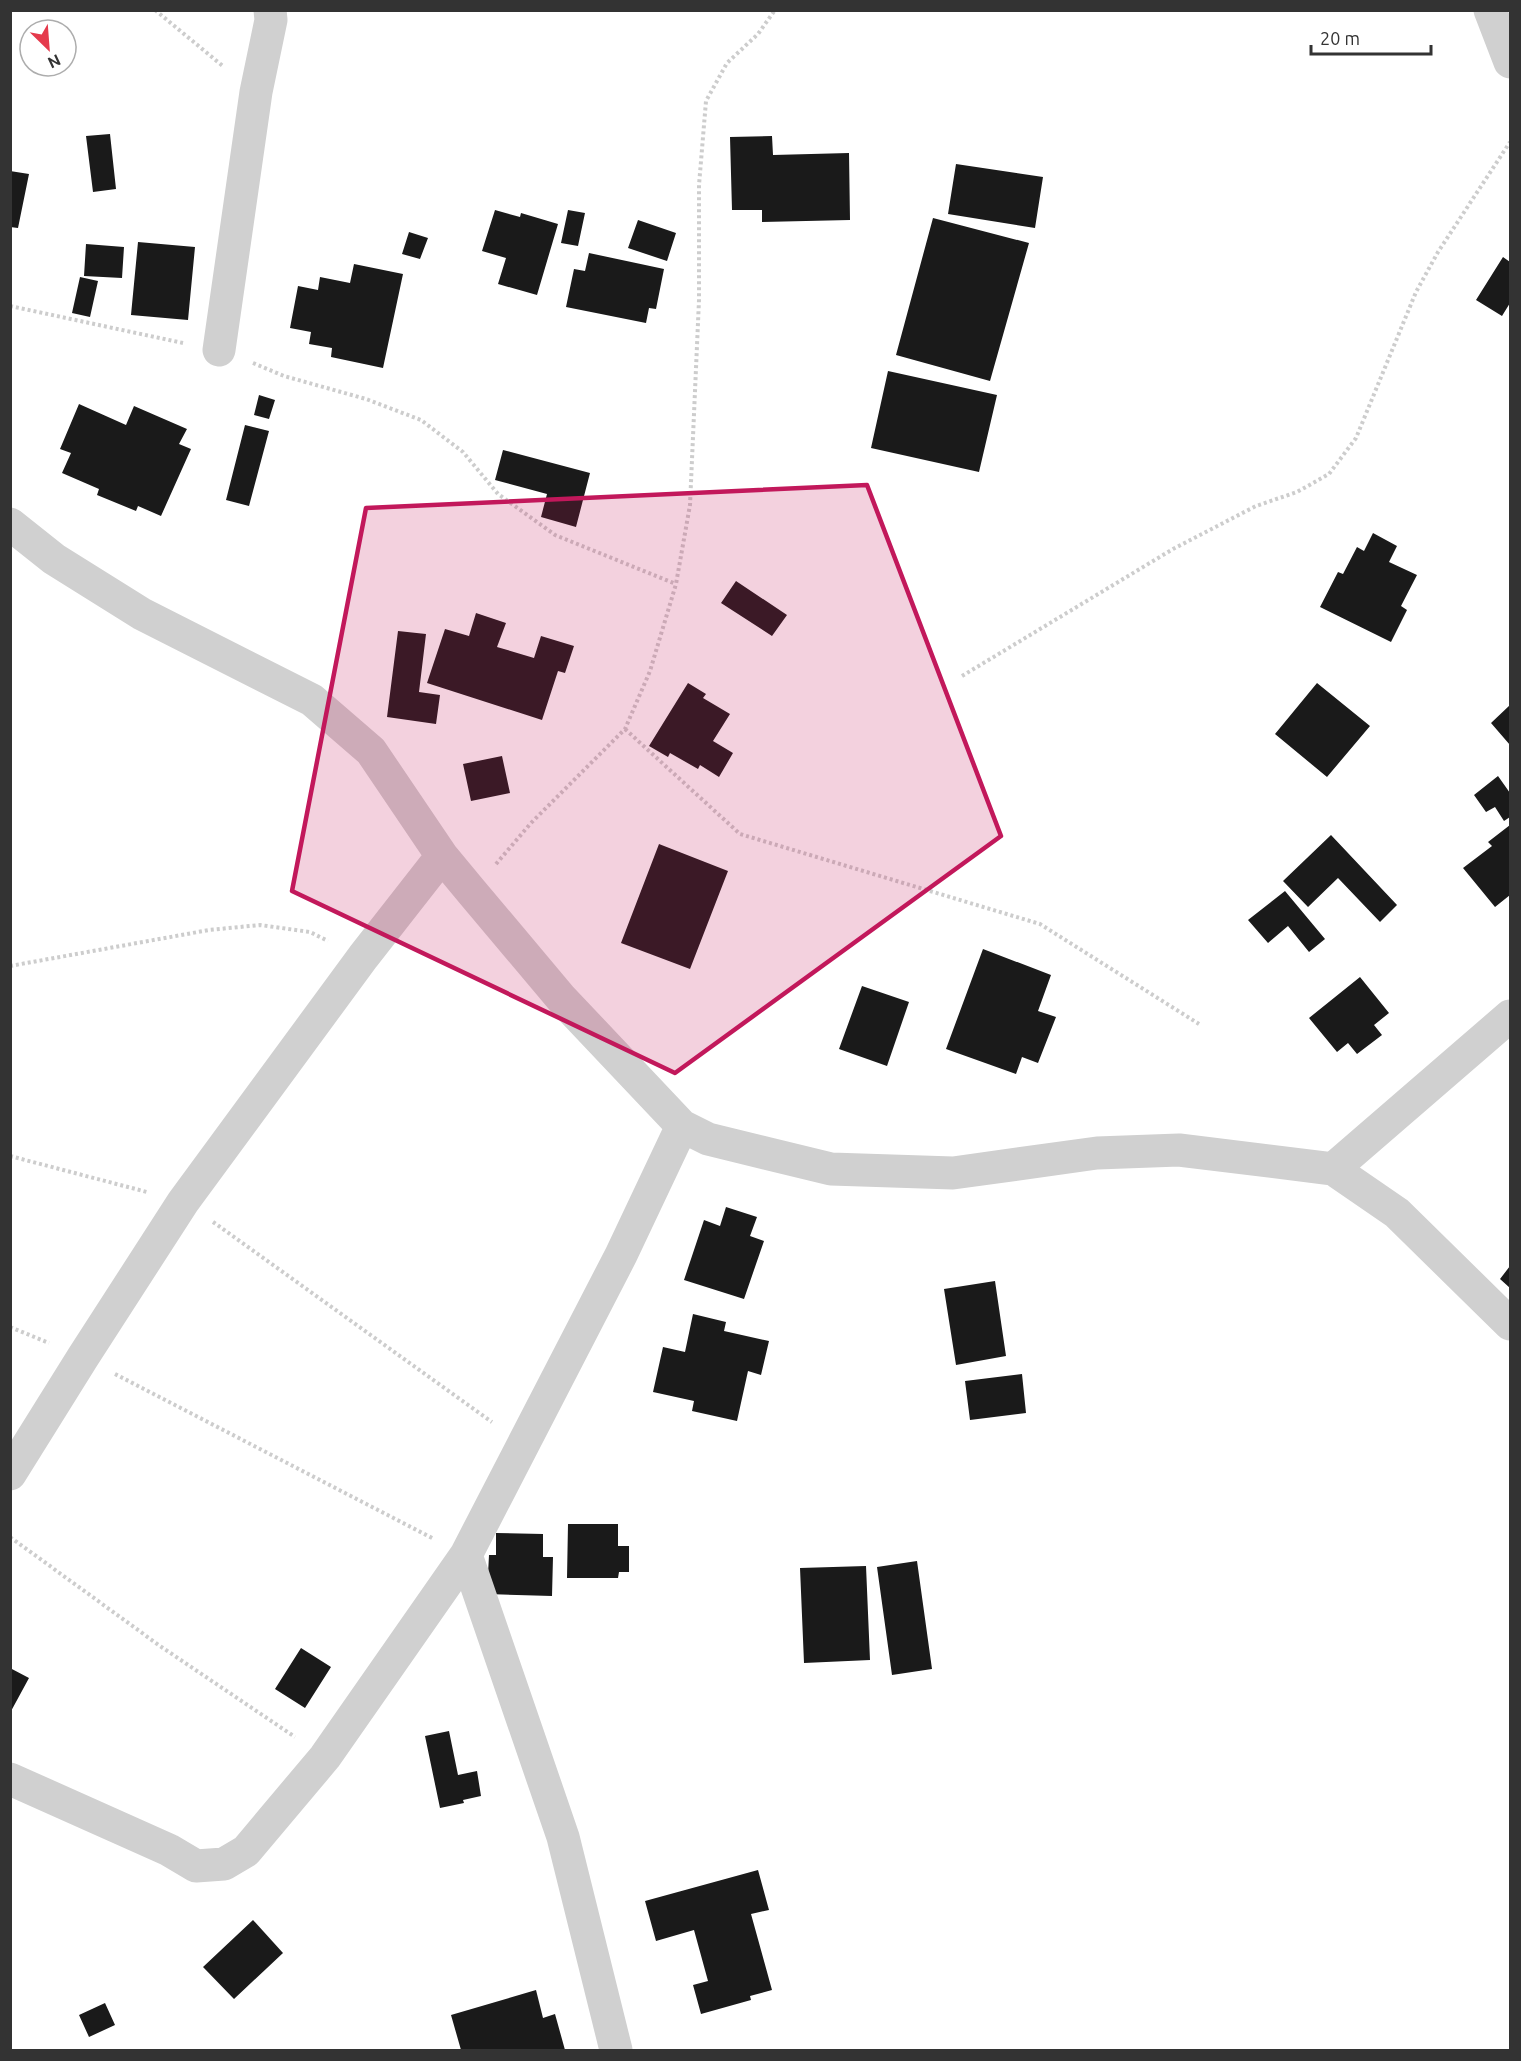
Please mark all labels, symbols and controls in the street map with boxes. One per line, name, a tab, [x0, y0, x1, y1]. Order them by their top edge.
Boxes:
north arrow	[18, 18, 78, 78]
scale bar	[1311, 18, 1431, 56]
text: 20 m	[1320, 28, 1360, 48]
text: N	[45, 51, 64, 72]

